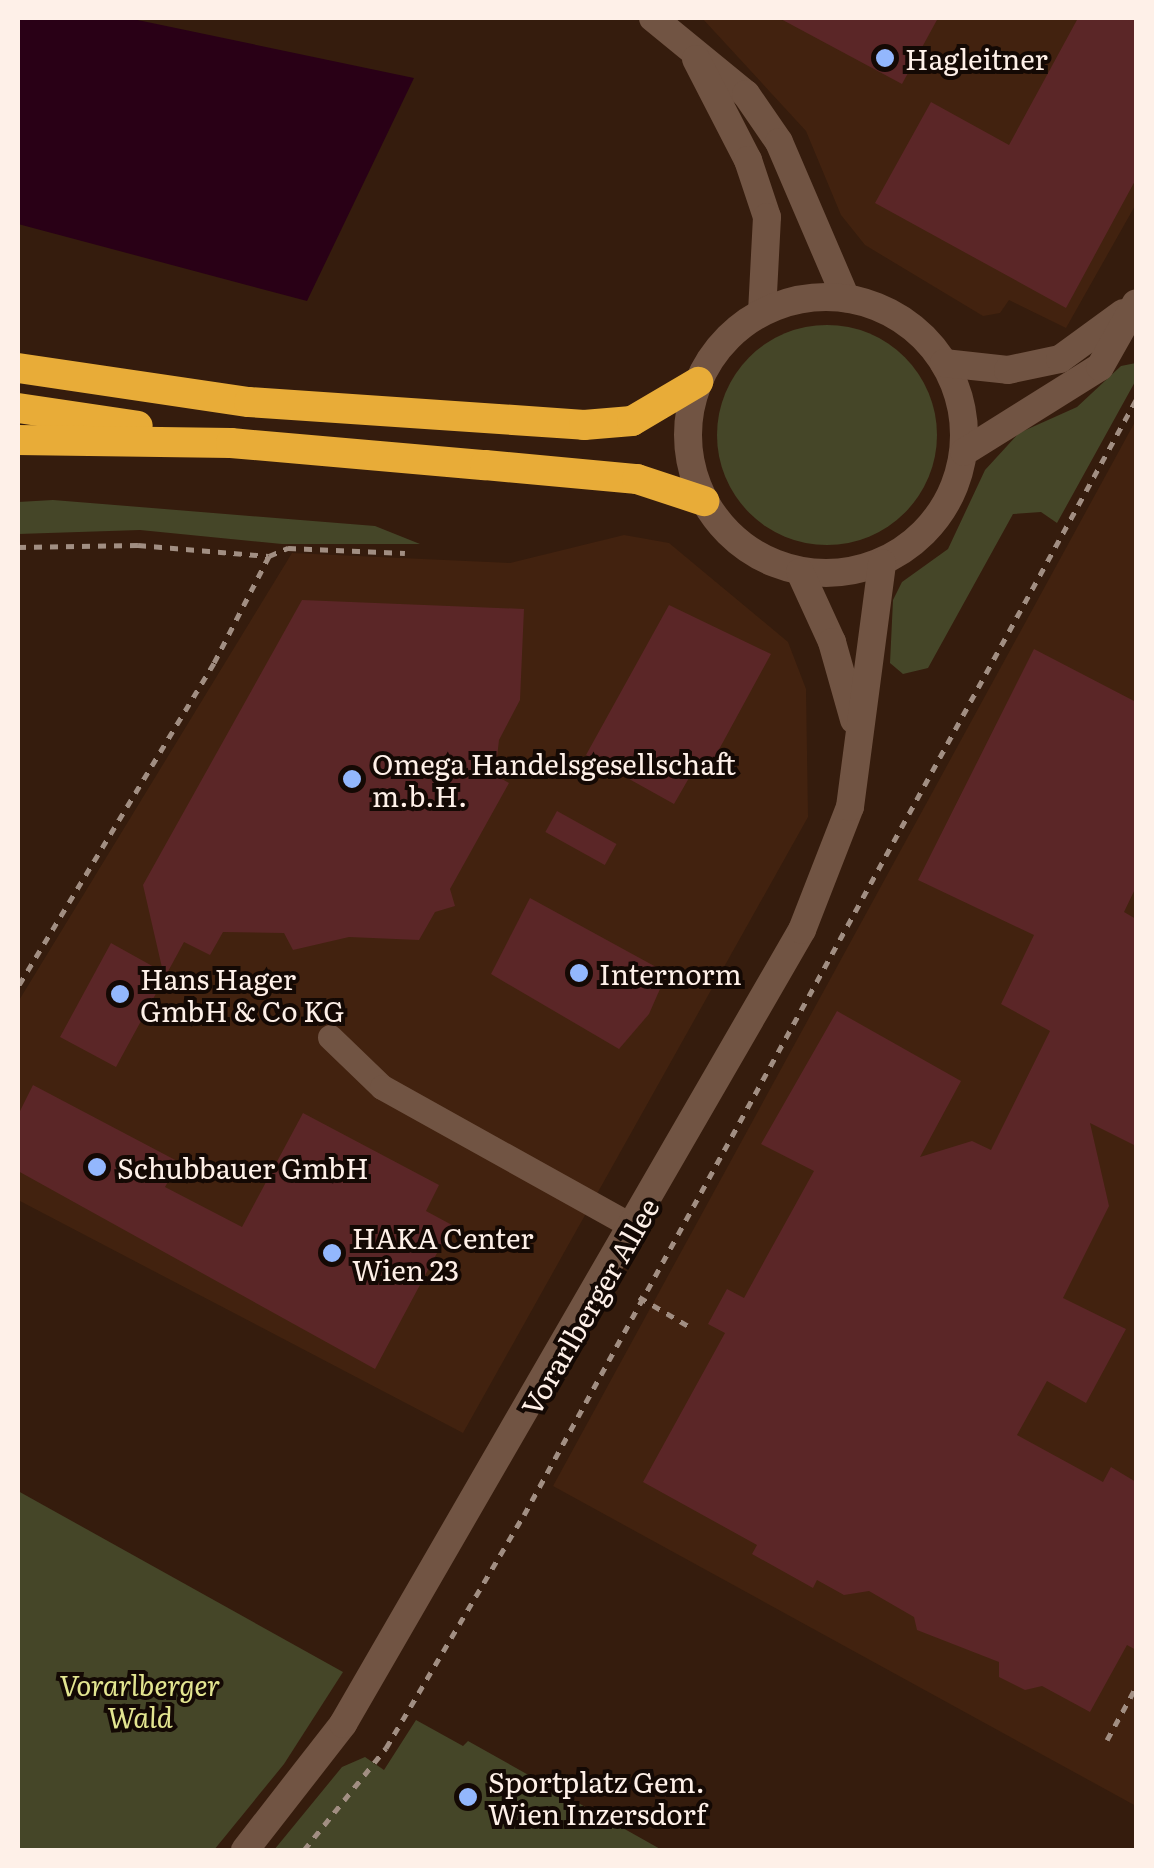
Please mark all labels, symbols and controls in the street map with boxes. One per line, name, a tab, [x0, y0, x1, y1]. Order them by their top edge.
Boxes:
place label: Hagleitner	[905, 41, 1048, 75]
marker: Hagleitner	[874, 47, 896, 69]
place label: Omega Handelsgesellschaft m.b.H.	[372, 746, 736, 812]
marker: Omega Handelsgesellschaft m.b.H.	[341, 768, 363, 790]
place label: Internorm	[599, 956, 742, 990]
place label: Hans Hager GmbH & Co KG	[140, 961, 344, 1027]
marker: Internorm	[568, 962, 590, 984]
marker: Hans Hager GmbH & Co KG	[109, 983, 131, 1005]
place label: Schubbauer GmbH	[117, 1150, 369, 1184]
marker: Schubbauer GmbH	[86, 1156, 108, 1178]
street label: Vorarlberger Allee	[513, 1192, 665, 1420]
place label: HAKA Center Wien 23	[352, 1220, 534, 1286]
marker: HAKA Center Wien 23	[321, 1242, 343, 1264]
park label: Vorarlberger Wald	[59, 1667, 221, 1733]
place label: Sportplatz Gem. Wien Inzersdorf	[488, 1764, 707, 1830]
marker: Sportplatz Gem. Wien Inzersdorf	[457, 1786, 479, 1808]

